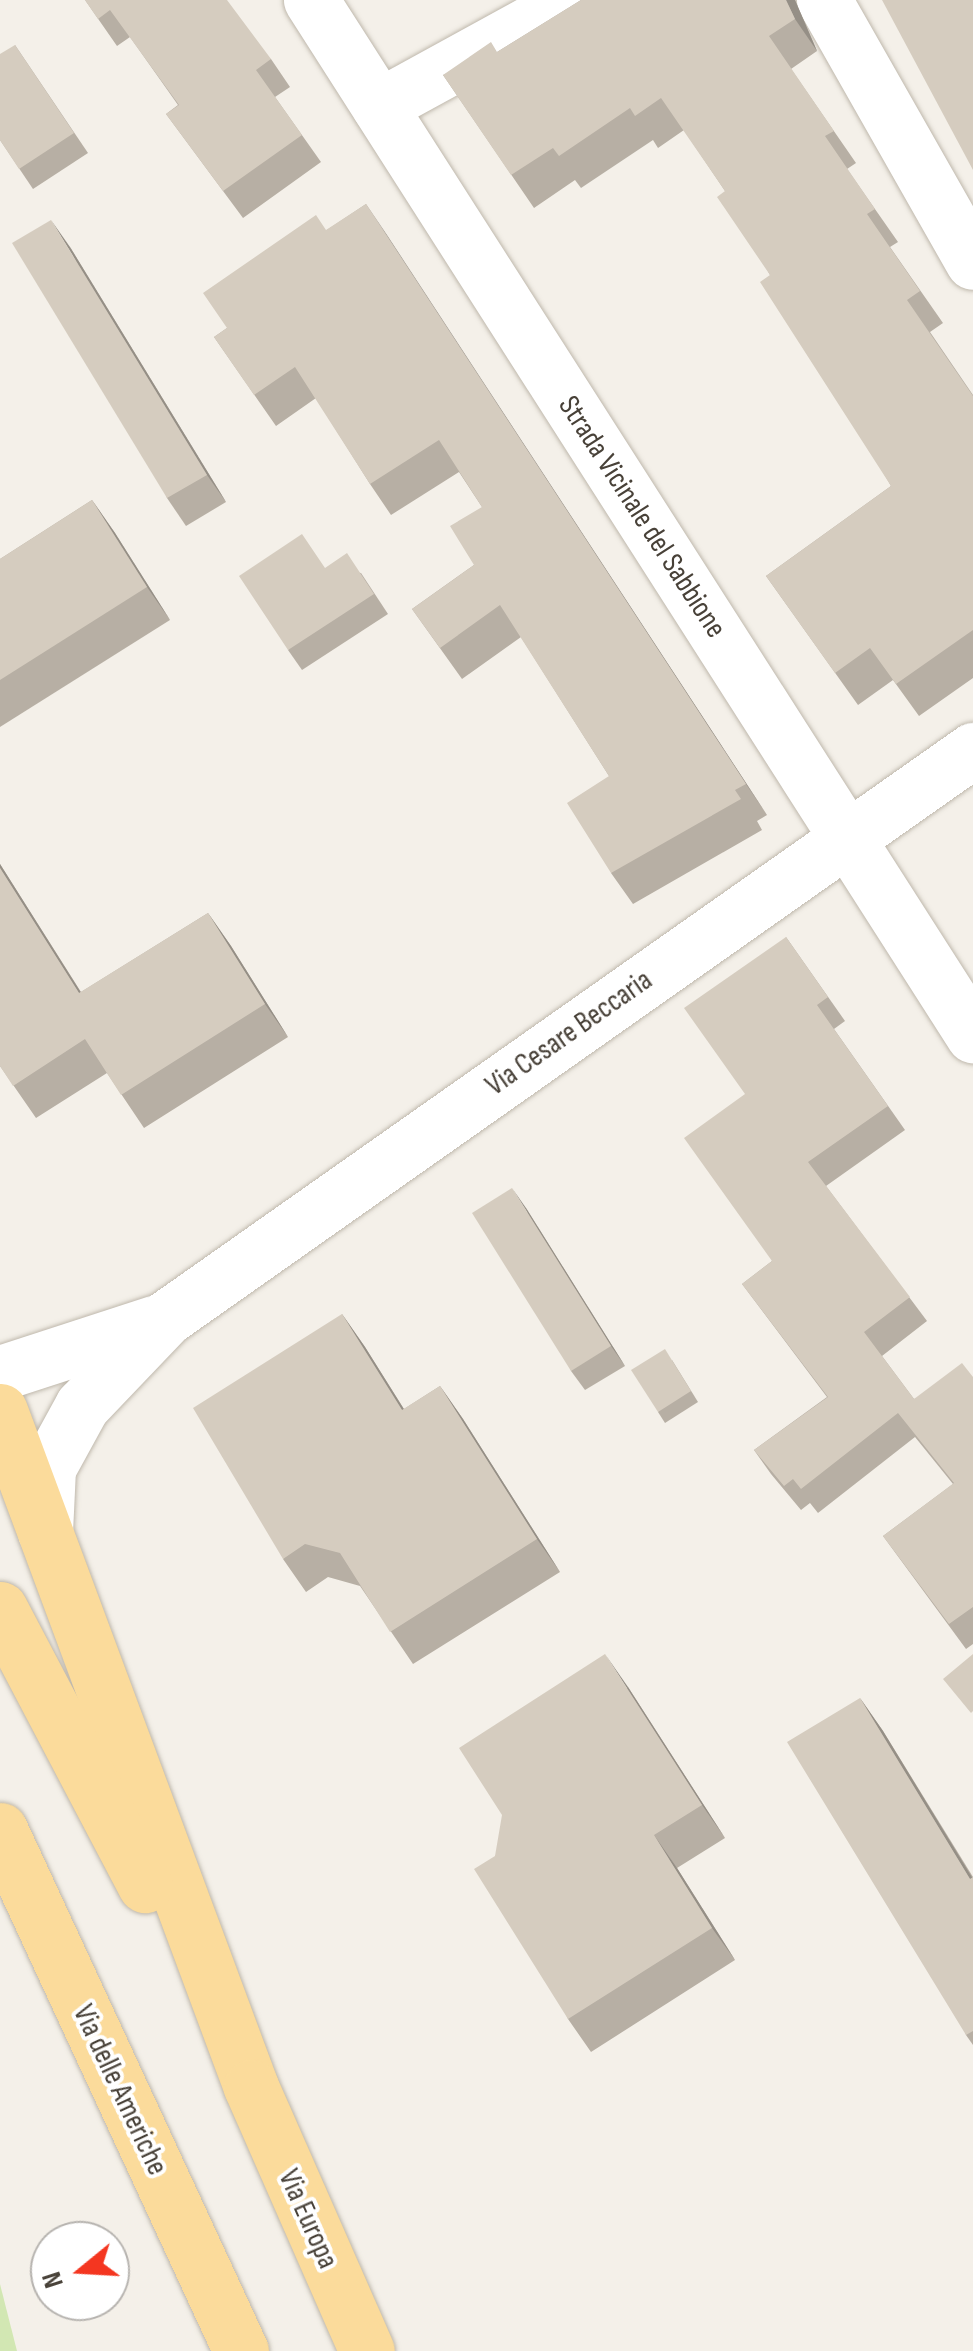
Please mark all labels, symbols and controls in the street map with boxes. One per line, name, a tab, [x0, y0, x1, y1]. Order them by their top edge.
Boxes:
street label: Strada Vicinale del Sabbione	[550, 389, 734, 645]
street label: Via Cesare Beccaria	[479, 962, 659, 1104]
street label: Via delle Americhe	[65, 1999, 175, 2181]
street label: Via Europa	[270, 2164, 346, 2274]
north arrow	[30, 2221, 130, 2321]
text: N	[35, 2268, 71, 2292]

